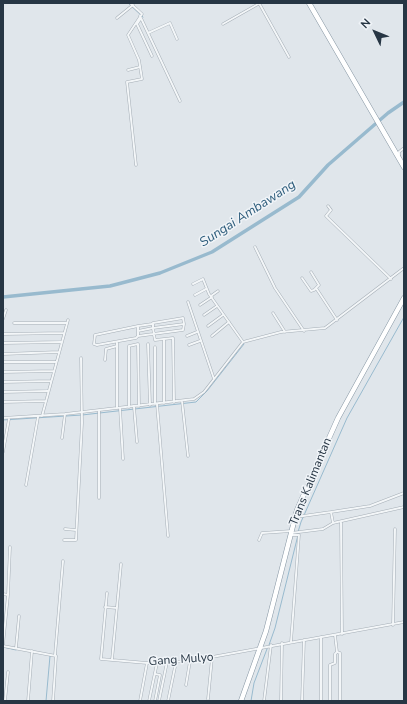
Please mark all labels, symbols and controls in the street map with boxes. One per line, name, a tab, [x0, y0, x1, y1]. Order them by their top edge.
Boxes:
north arrow	[355, 12, 395, 52]
text: N	[358, 15, 374, 32]
water label: Sungai Ambawang	[197, 177, 299, 251]
street label: Trans Kalimantan	[287, 436, 335, 528]
street label: Gang Mulyo	[148, 651, 214, 669]

